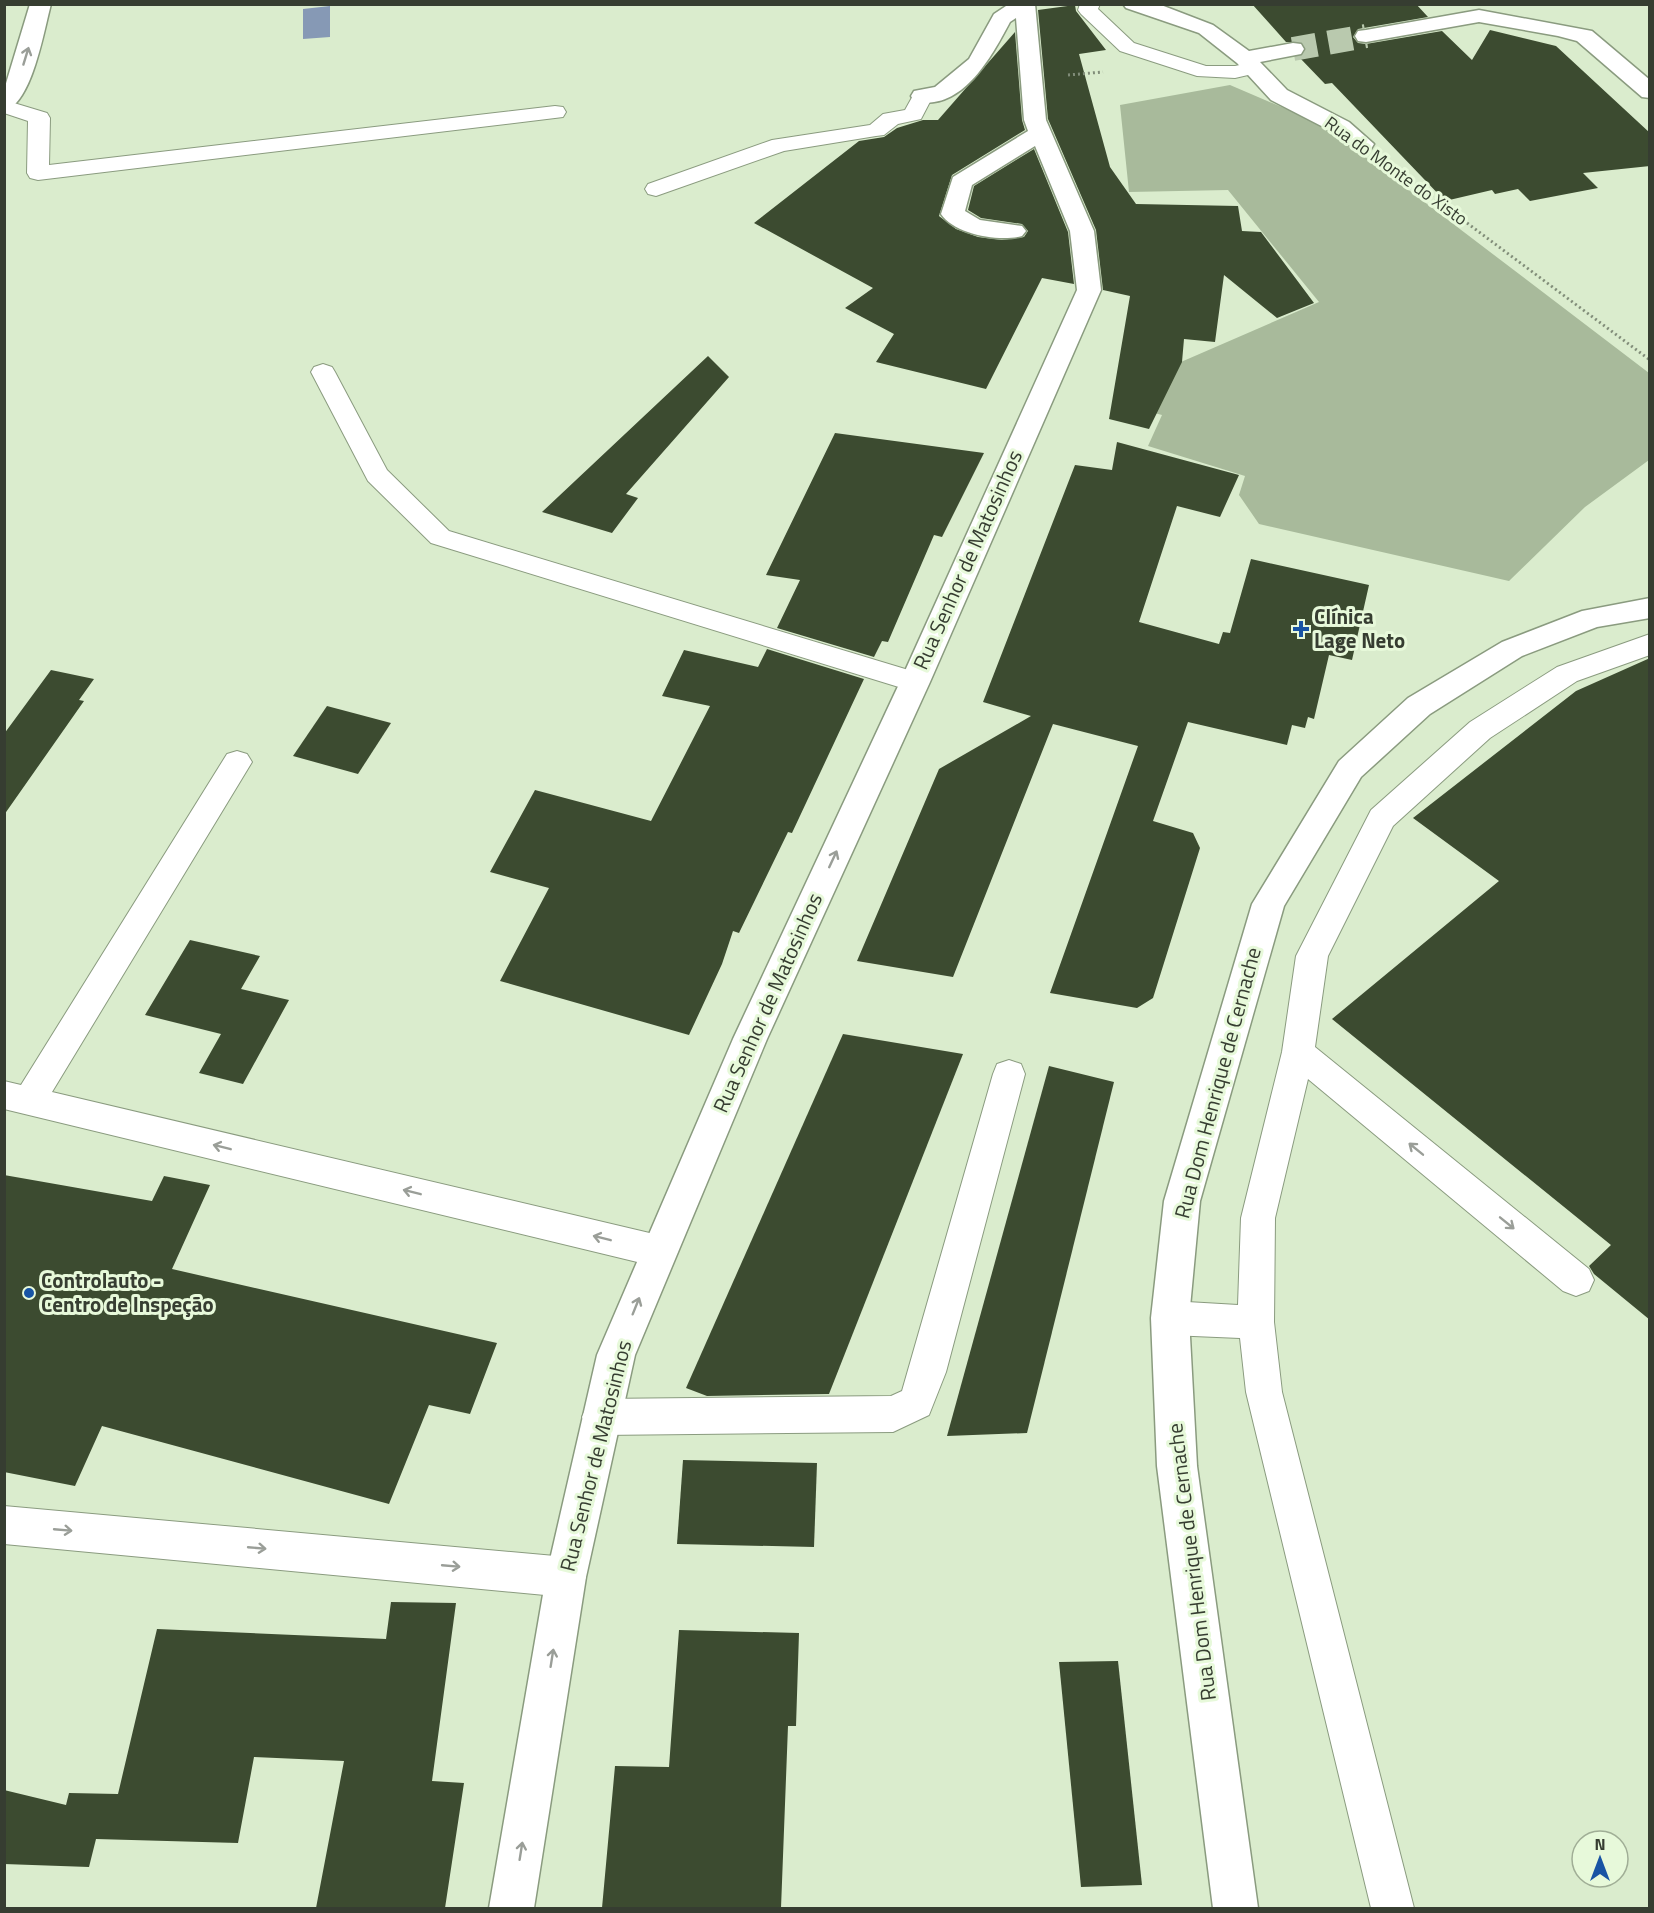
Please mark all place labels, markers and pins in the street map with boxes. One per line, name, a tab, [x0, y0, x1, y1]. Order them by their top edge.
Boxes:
place label: Clínica Lage Neto	[1314, 600, 1405, 656]
marker: Clínica Lage Neto	[1292, 620, 1310, 638]
place label: Controlauto - Centro de Inspeção	[41, 1264, 214, 1320]
marker: Controlauto - Centro de Inspeção	[22, 1286, 36, 1300]

